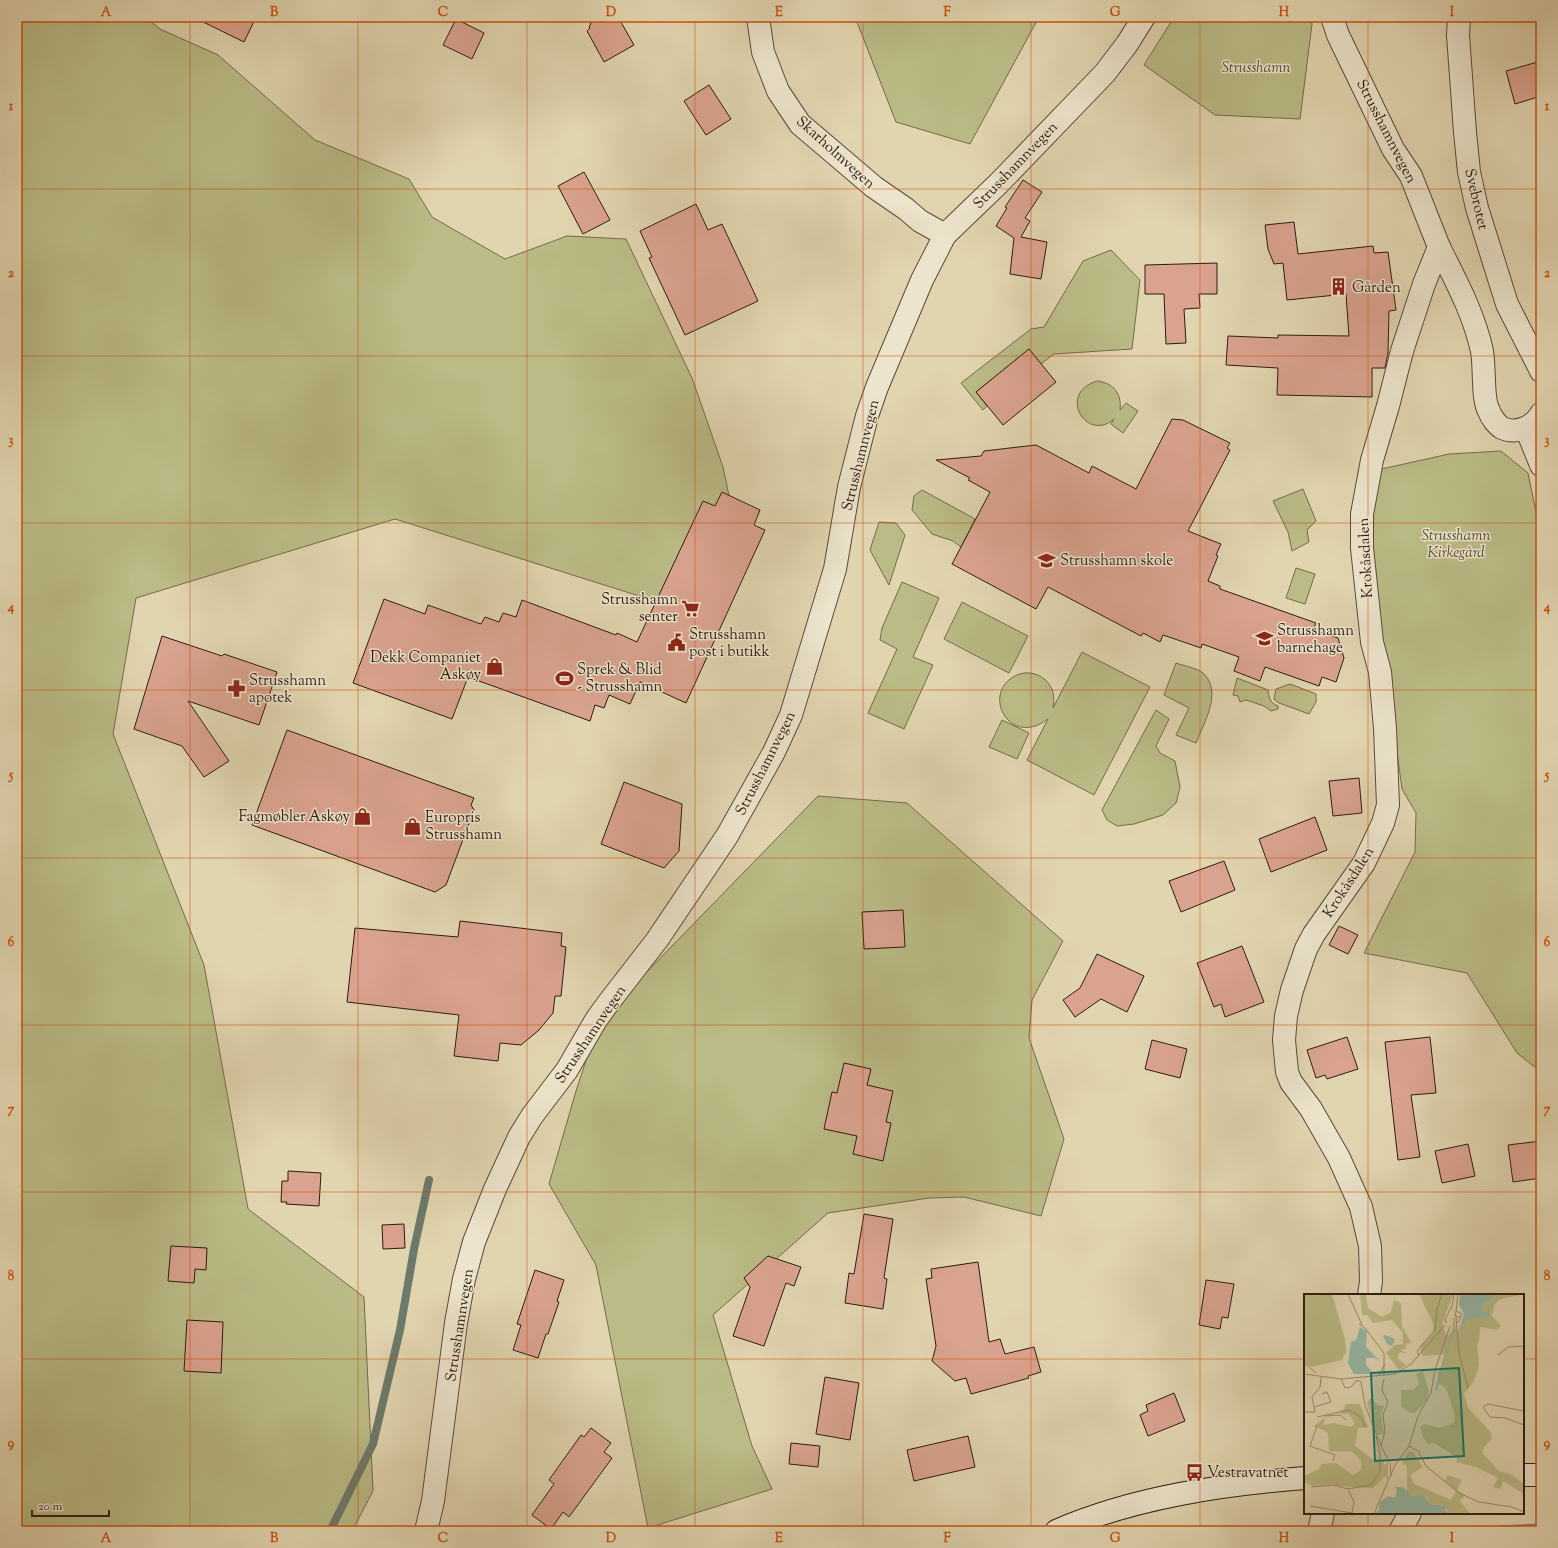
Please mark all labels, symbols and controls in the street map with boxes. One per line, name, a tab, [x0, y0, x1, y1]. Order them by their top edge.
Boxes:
text: A	[101, 4, 112, 22]
text: B	[270, 4, 279, 22]
text: C	[438, 4, 448, 22]
text: D	[606, 4, 616, 22]
text: E	[775, 4, 783, 22]
text: F	[943, 4, 951, 22]
text: G	[1110, 4, 1121, 22]
text: H	[1279, 4, 1290, 22]
text: I	[1450, 4, 1455, 22]
park label: Strusshamn	[1222, 58, 1290, 79]
street label: Strusshamnvegen	[1350, 76, 1421, 187]
text: 1	[9, 98, 14, 116]
text: 1	[1545, 98, 1550, 116]
street label: Skarholmvegen	[791, 112, 879, 194]
street label: Strusshamnvegen	[969, 118, 1063, 214]
street label: Svebrotet	[1458, 167, 1493, 232]
text: 2	[8, 265, 15, 283]
text: 2	[1544, 265, 1551, 283]
building icon: Gården	[1329, 277, 1349, 297]
place label: Gården	[1352, 278, 1401, 299]
street label: Strusshamnvegen	[837, 397, 885, 513]
text: 3	[8, 432, 14, 450]
text: 3	[1544, 432, 1550, 450]
street label: Krokåsdalen	[1354, 517, 1379, 599]
park label: Strusshamn Kirkegård	[1422, 526, 1490, 564]
school or university icon: Strusshamn skole	[1037, 550, 1057, 570]
place label: Strusshamn skole	[1060, 551, 1173, 572]
place label: Strusshamn senter	[601, 590, 678, 628]
supermarket icon: Strusshamn senter	[681, 598, 701, 618]
text: 4	[7, 599, 15, 617]
text: 4	[1543, 599, 1551, 617]
place label: Strusshamn barnehage	[1277, 621, 1354, 659]
place label: Strusshamn post i butikk	[689, 625, 770, 663]
school or university icon: Strusshamn barnehage	[1254, 629, 1274, 649]
public building icon: Strusshamn post i butikk	[666, 633, 686, 653]
place label: Dekk Companiet Askøy	[370, 648, 482, 686]
shop icon: Dekk Companiet Askøy	[484, 656, 504, 676]
place label: Sprek & Blid - Strusshamn	[577, 660, 663, 698]
sports icon: Sprek & Blid - Strusshamn	[554, 668, 574, 688]
place label: Strusshamn apotek	[249, 671, 326, 709]
pharmacy icon: Strusshamn apotek	[226, 679, 246, 699]
street label: Strusshamnvegen	[731, 708, 802, 819]
text: 5	[8, 767, 14, 785]
text: 5	[1544, 767, 1550, 785]
shop icon: Fagmøbler Askøy	[353, 806, 373, 826]
place label: Fagmøbler Askøy	[238, 807, 351, 828]
place label: Europris Strusshamn	[425, 808, 502, 846]
shop icon: Europris Strusshamn	[402, 816, 422, 836]
street label: Krokåsdalen	[1319, 843, 1380, 922]
text: 6	[8, 934, 15, 952]
text: 6	[1544, 934, 1551, 952]
street label: Strusshamnvegen	[551, 982, 632, 1088]
text: 7	[8, 1101, 15, 1119]
text: 7	[1544, 1101, 1551, 1119]
street label: Strusshamnvegen	[441, 1267, 480, 1383]
text: 8	[8, 1268, 15, 1286]
text: 8	[1544, 1268, 1551, 1286]
inset map	[1304, 1294, 1524, 1514]
text: 9	[8, 1435, 15, 1453]
text: 9	[1544, 1435, 1551, 1453]
bus stop icon: Vestravatnet	[1184, 1462, 1204, 1482]
place label: Vestravatnet	[1207, 1463, 1288, 1484]
scale bar	[32, 1492, 109, 1518]
text: 20 m	[38, 1498, 63, 1516]
text: A	[101, 1530, 112, 1548]
text: B	[270, 1530, 279, 1548]
text: C	[438, 1530, 448, 1548]
text: D	[606, 1530, 616, 1548]
text: E	[775, 1530, 783, 1548]
text: F	[943, 1530, 951, 1548]
text: G	[1110, 1530, 1121, 1548]
text: H	[1279, 1530, 1290, 1548]
text: I	[1450, 1530, 1455, 1548]

